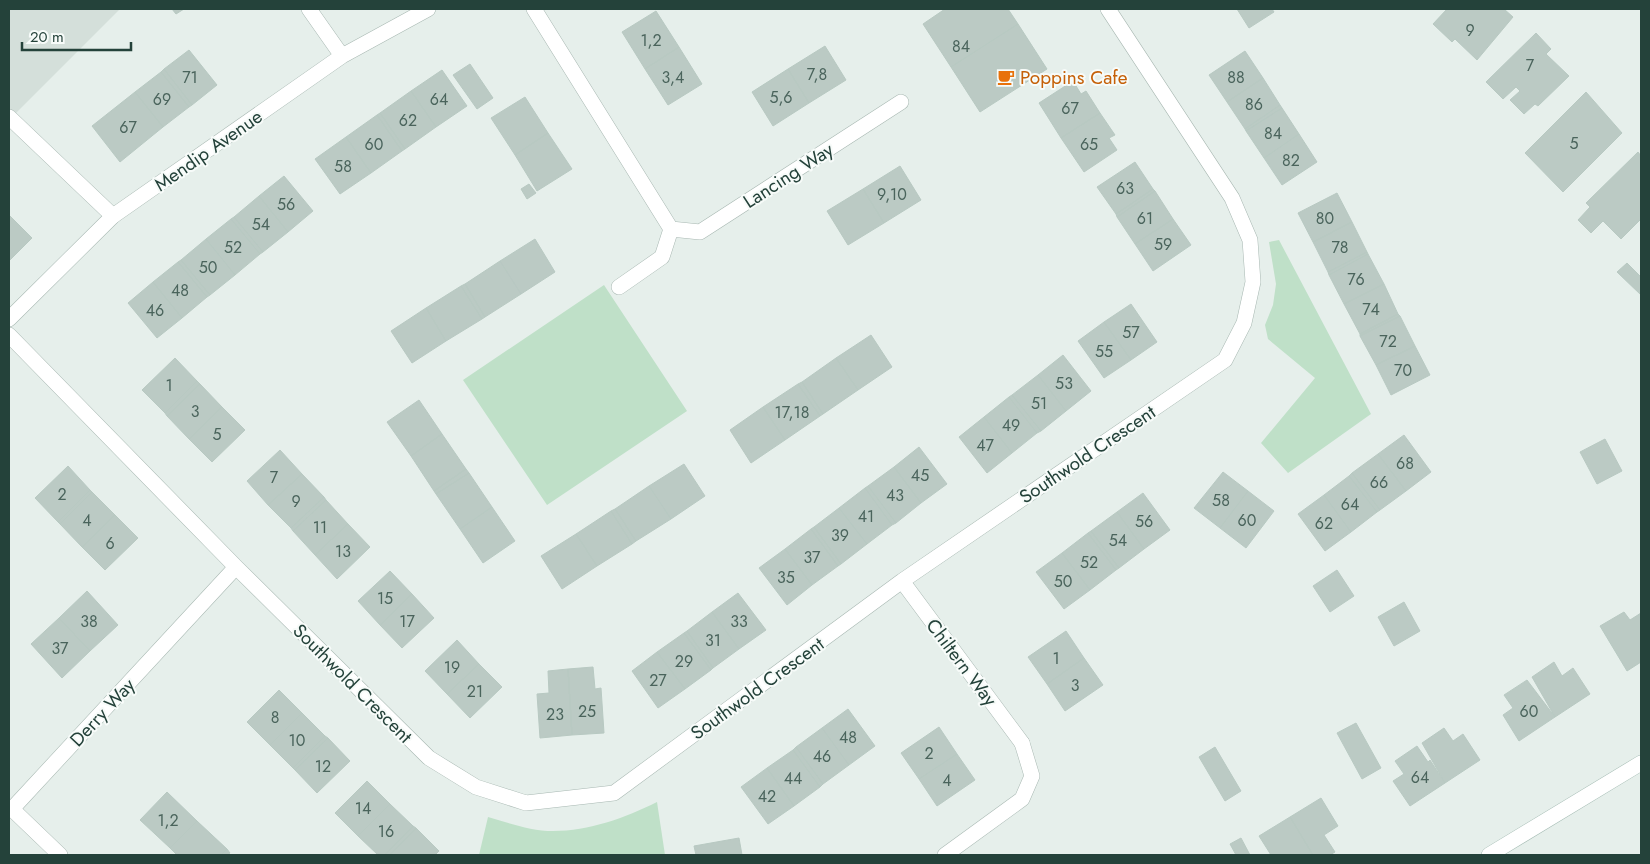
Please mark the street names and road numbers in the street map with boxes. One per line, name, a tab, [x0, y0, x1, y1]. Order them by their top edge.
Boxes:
street label: Mendip Avenue	[149, 103, 268, 198]
street label: Lancing Way	[738, 136, 839, 215]
street label: Southwold Crescent	[1014, 398, 1161, 510]
street label: Chiltern Way	[920, 613, 1004, 712]
street label: Southwold Crescent	[287, 618, 419, 749]
street label: Southwold Crescent	[685, 630, 830, 746]
street label: Derry Way	[64, 672, 142, 753]

